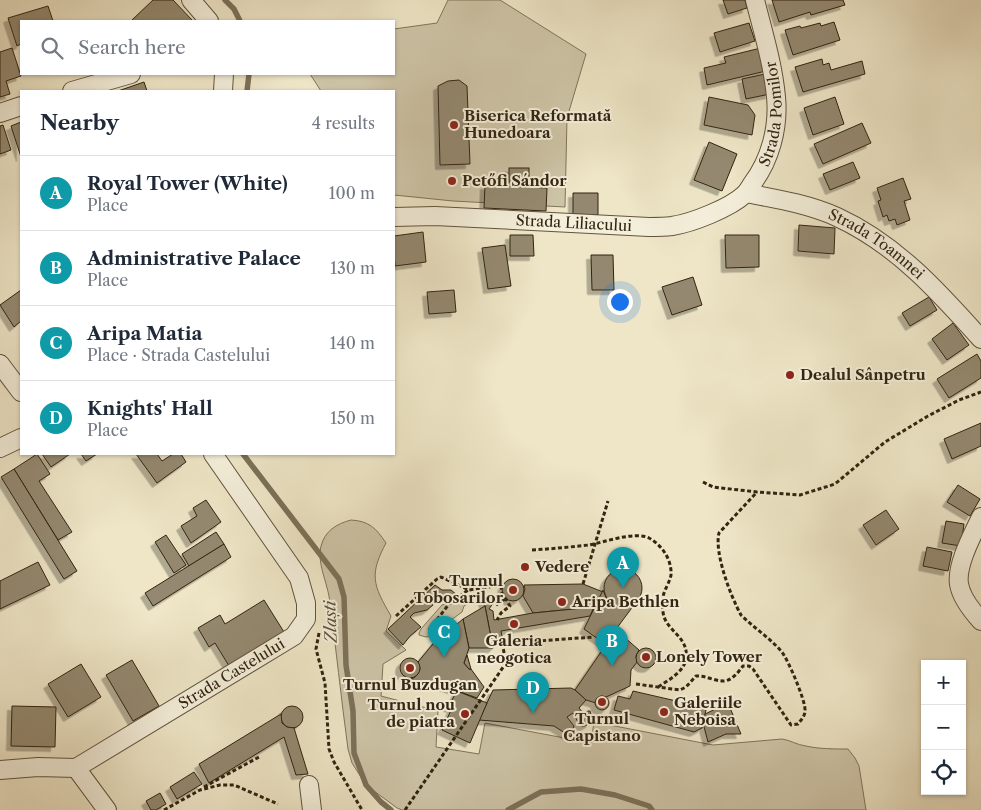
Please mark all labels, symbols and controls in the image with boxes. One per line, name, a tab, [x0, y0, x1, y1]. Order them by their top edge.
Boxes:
search box	[20, 20, 395, 75]
icon: search	[38, 34, 66, 62]
text: Search here	[78, 36, 186, 59]
street label: Strada Pomilor	[754, 59, 786, 169]
place label: Biserica Reformată Hunedoara	[464, 106, 612, 142]
text: Nearby	[40, 110, 119, 135]
text: 4 results	[312, 113, 375, 133]
marker: Biserica Reformată Hunedoara	[448, 119, 460, 131]
place label: Petőfi Sándor	[462, 171, 567, 190]
text: Royal Tower (White)	[87, 172, 288, 195]
marker: Petőfi Sándor	[446, 175, 458, 187]
text: A	[50, 183, 62, 203]
text: 100 m	[329, 183, 375, 203]
text: Place	[87, 195, 128, 215]
street label: Strada Toamnei	[826, 204, 929, 283]
street label: Strada Liliacului	[515, 210, 633, 235]
text: Administrative Palace	[87, 247, 301, 270]
text: B	[50, 258, 62, 278]
text: 130 m	[330, 258, 375, 278]
text: Place	[87, 270, 128, 290]
your location	[607, 289, 633, 315]
text: Aripa Matia	[87, 322, 202, 345]
text: C	[50, 333, 62, 353]
text: 140 m	[330, 333, 375, 353]
text: Place · Strada Castelului	[87, 345, 270, 365]
place label: Dealul Sânpetru	[800, 365, 926, 384]
marker: Dealul Sânpetru	[784, 369, 796, 381]
text: Knights' Hall	[87, 397, 213, 420]
text: D	[49, 408, 63, 428]
text: 150 m	[330, 408, 375, 428]
text: Place	[87, 420, 128, 440]
pin: A	[607, 547, 639, 588]
place label: Vedere	[534, 557, 589, 576]
marker: Vedere	[519, 561, 531, 573]
place label: Turnul Tobosarilor	[413, 571, 504, 607]
marker: Turnul Tobosarilor	[507, 584, 519, 596]
place label: Aripa Bethlen	[571, 592, 680, 611]
marker: Aripa Bethlen	[556, 596, 568, 608]
water label: Zlaști	[319, 599, 342, 645]
pin: C	[428, 616, 460, 657]
marker: Galeria neogotica	[508, 618, 520, 630]
pin: B	[596, 625, 628, 666]
place label: Galeria neogotica	[476, 631, 552, 667]
street label: Strada Castelului	[175, 634, 288, 713]
place label: Lonely Tower	[656, 647, 763, 666]
marker: Lonely Tower	[640, 651, 652, 663]
map controls	[921, 660, 966, 795]
button: +	[921, 660, 966, 705]
marker: Turnul Buzdugan	[404, 662, 416, 674]
pin: D	[517, 672, 549, 713]
place label: Turnul Buzdugan	[343, 675, 478, 694]
place label: Galeriile Neboisa	[674, 693, 742, 729]
place label: Turnul nou de piatra	[368, 695, 455, 731]
marker: Turnul Capistano	[596, 696, 608, 708]
button: −	[921, 705, 966, 750]
marker: Galeriile Neboisa	[658, 706, 670, 718]
marker: Turnul nou de piatra	[459, 708, 471, 720]
place label: Turnul Capistano	[563, 709, 641, 745]
button: locate	[921, 750, 966, 795]

